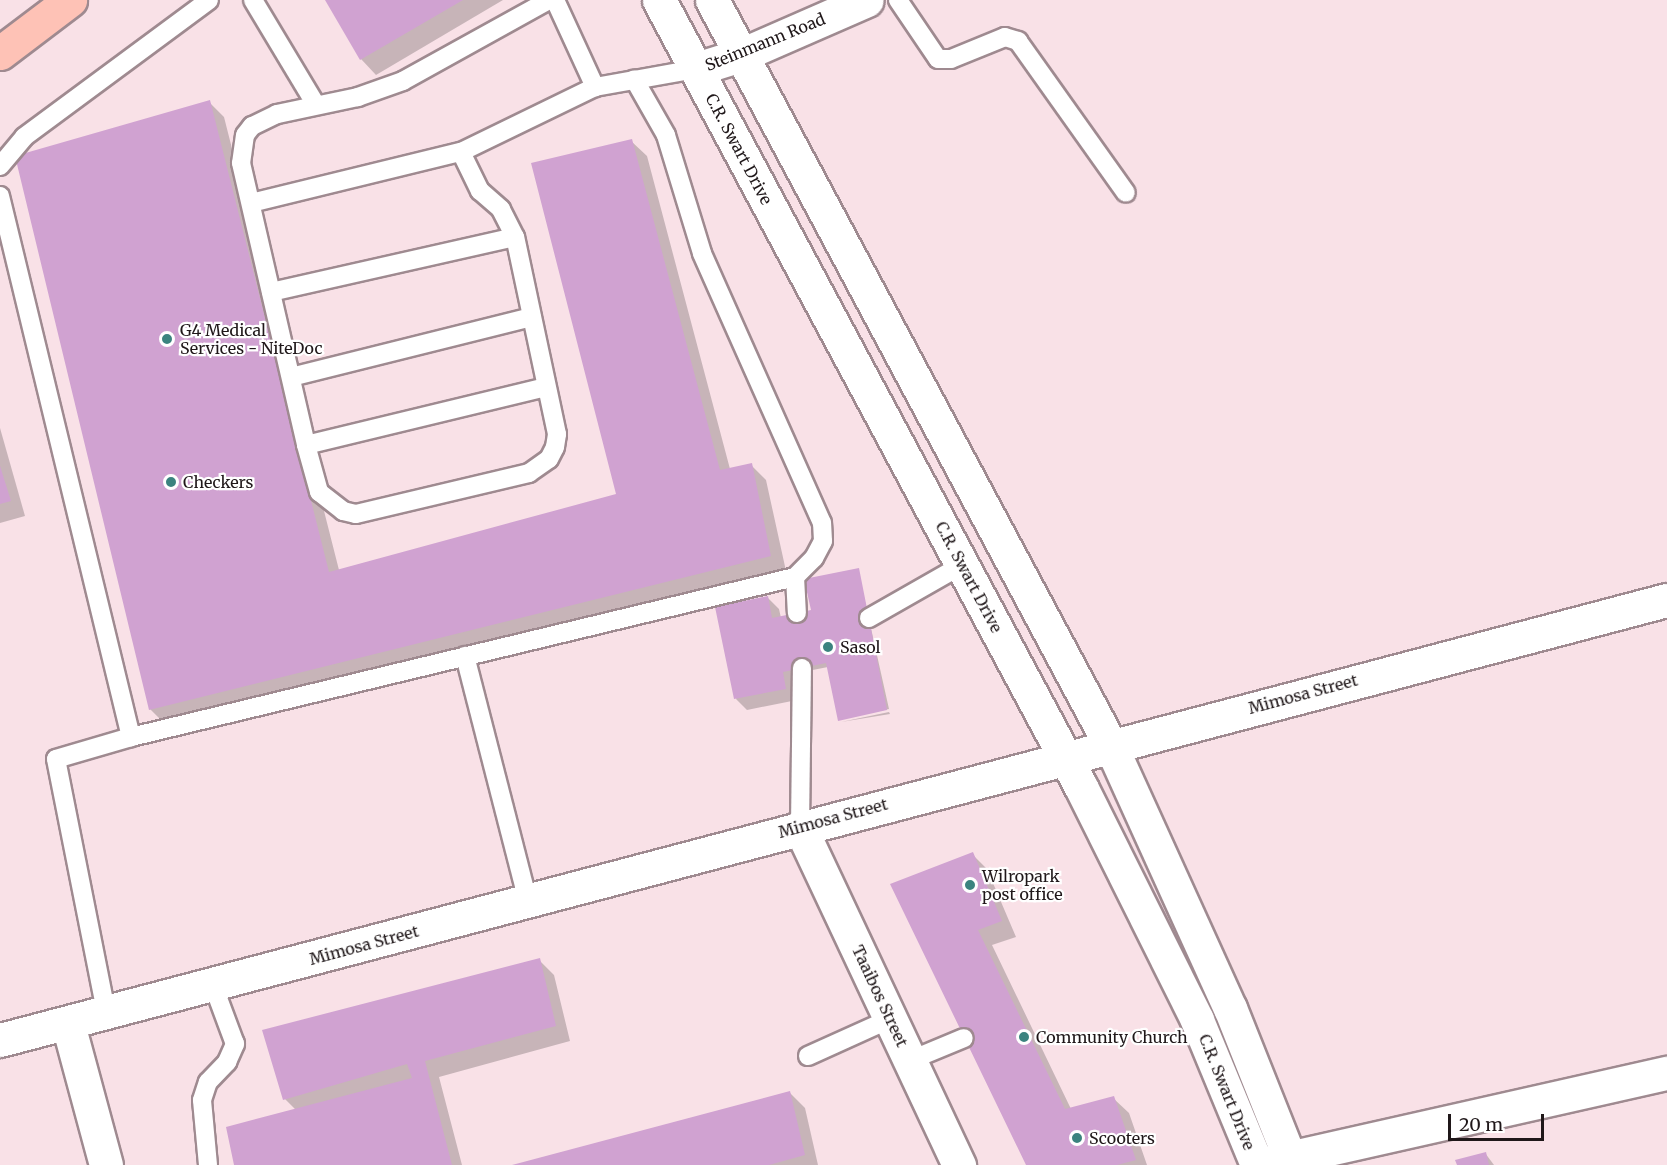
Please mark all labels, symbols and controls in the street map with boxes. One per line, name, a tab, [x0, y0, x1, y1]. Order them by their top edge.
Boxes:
street label: Steinmann Road	[702, 9, 828, 75]
street label: C.R. Swart Drive	[702, 90, 776, 208]
place label: G4 Medical Services - NiteDoc	[180, 320, 322, 358]
marker: G4 Medical Services - NiteDoc	[158, 330, 176, 348]
place label: Checkers	[183, 472, 253, 492]
marker: Checkers	[164, 475, 178, 489]
street label: C.R. Swart Drive	[932, 518, 1006, 636]
place label: Sasol	[840, 637, 880, 657]
marker: Sasol	[821, 640, 835, 654]
street label: Mimosa Street	[1246, 670, 1360, 718]
street label: Mimosa Street	[776, 794, 890, 842]
place label: Wilropark post office	[982, 866, 1063, 904]
marker: Wilropark post office	[963, 878, 977, 892]
street label: Mimosa Street	[307, 921, 421, 969]
street label: Taaibos Street	[848, 942, 912, 1050]
place label: Community Church	[1036, 1027, 1188, 1047]
marker: Community Church	[1017, 1030, 1031, 1044]
street label: C.R. Swart Drive	[1195, 1031, 1259, 1153]
scale bar	[1451, 1102, 1547, 1140]
text: 20 m	[1459, 1113, 1503, 1136]
place label: Scooters	[1089, 1128, 1155, 1148]
marker: Scooters	[1070, 1131, 1084, 1145]

